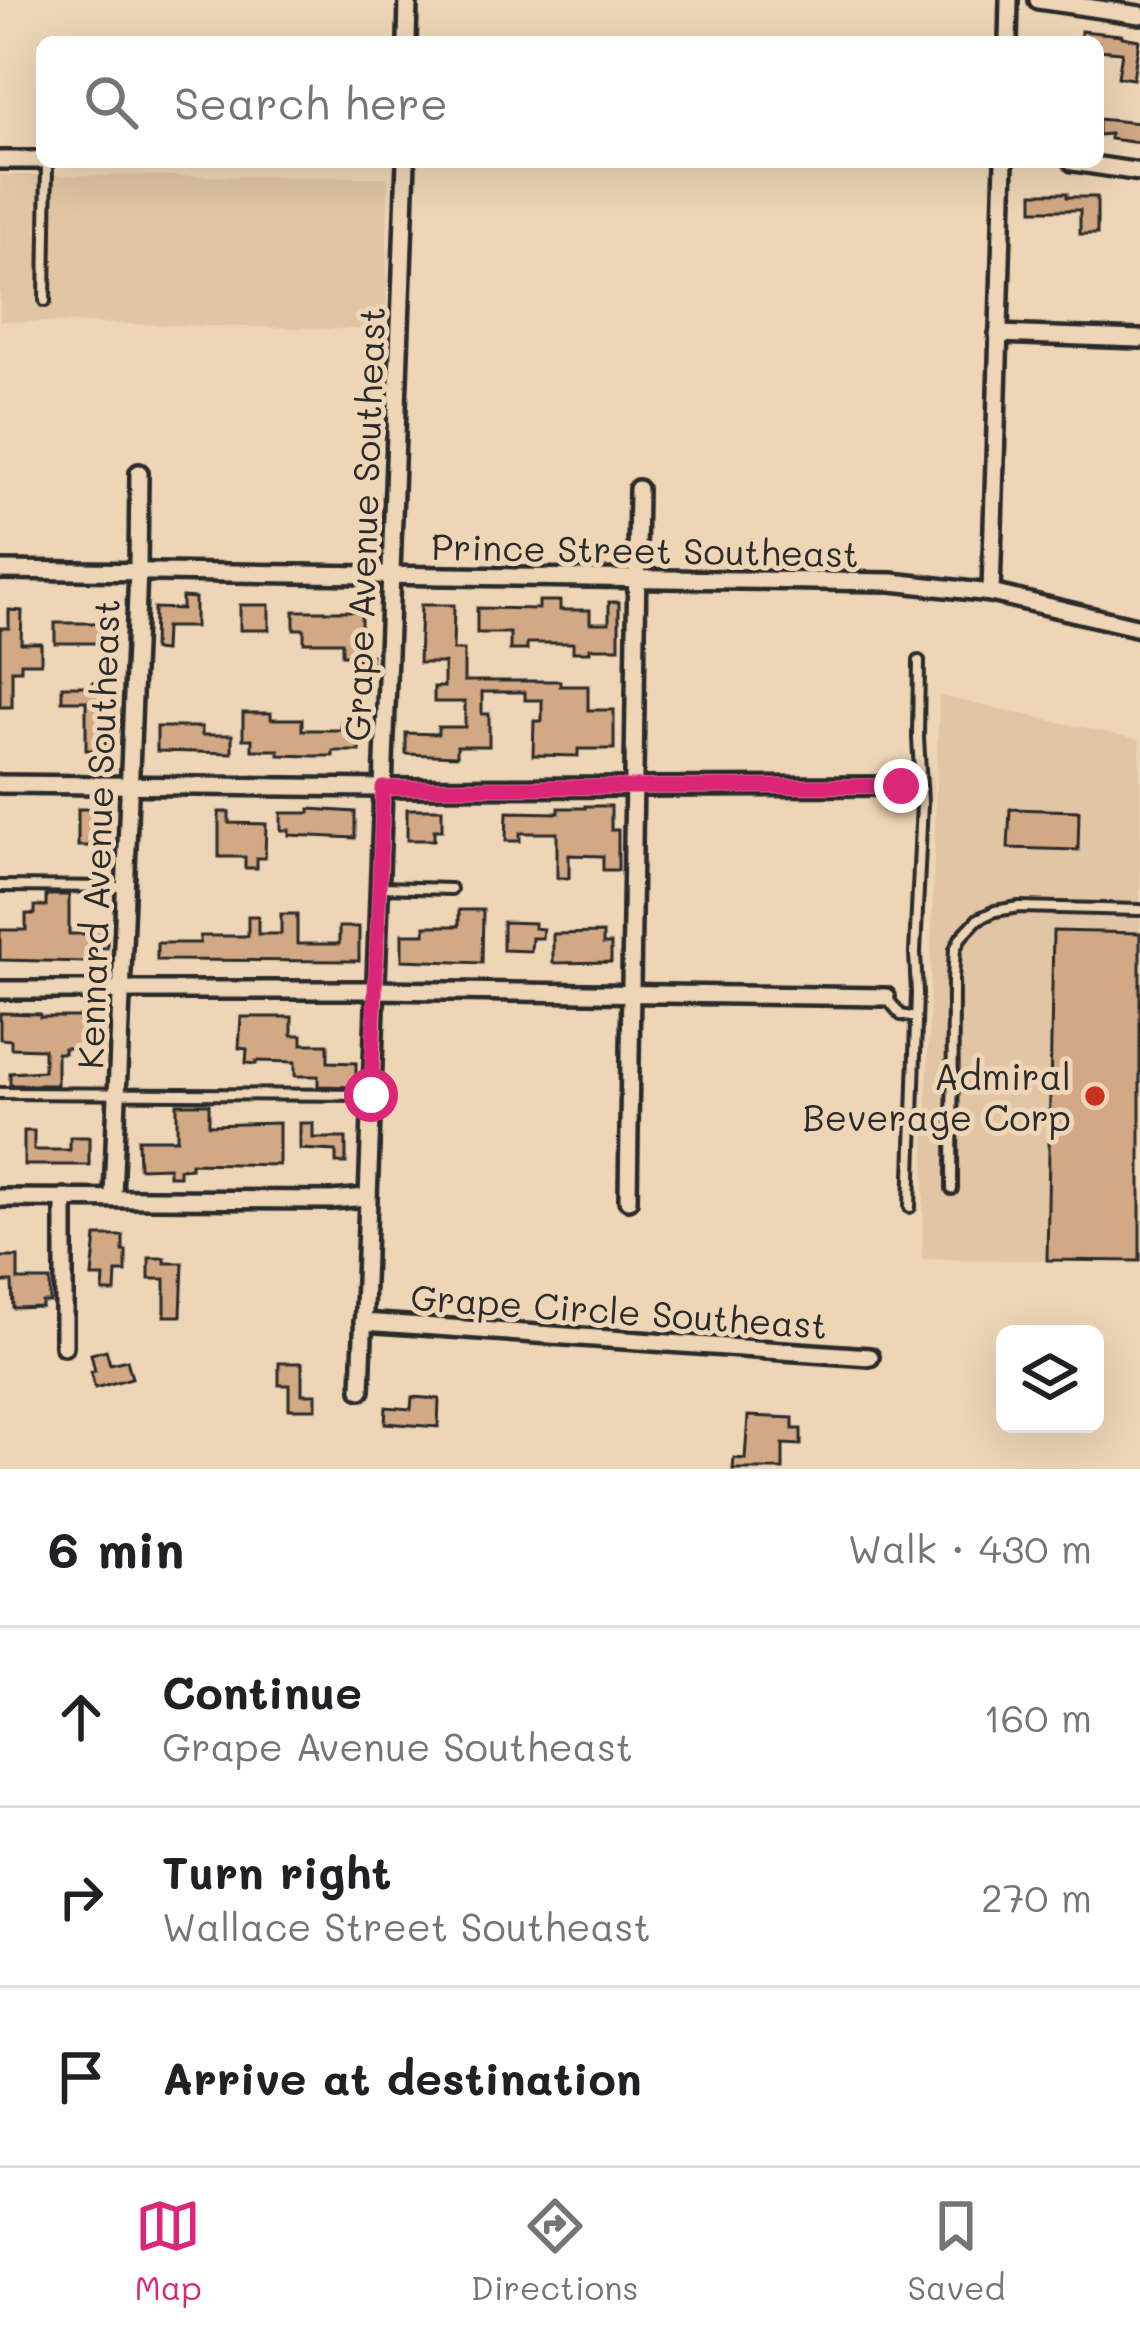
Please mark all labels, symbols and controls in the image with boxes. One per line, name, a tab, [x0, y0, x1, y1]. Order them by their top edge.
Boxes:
search box	[36, 36, 1104, 168]
icon: search	[78, 69, 144, 135]
text: Search here	[174, 73, 448, 131]
street label: Grape Avenue Southeast	[332, 306, 394, 742]
street label: Prince Street Southeast	[431, 522, 859, 576]
street label: Kennard Avenue Southeast	[65, 598, 129, 1070]
route end	[874, 759, 928, 813]
place label: Admiral Beverage Corp	[803, 1052, 1071, 1140]
route start	[344, 1068, 398, 1122]
marker: Admiral Beverage Corp	[1082, 1083, 1108, 1109]
street label: Grape Circle Southeast	[409, 1272, 829, 1348]
map controls	[996, 1325, 1104, 1433]
button: layers	[996, 1325, 1104, 1433]
text: 6 min	[48, 1514, 184, 1581]
text: Walk · 430 m	[848, 1522, 1092, 1573]
text: Continue	[162, 1662, 362, 1720]
icon: ahead	[48, 1684, 114, 1750]
text: 160 m	[983, 1691, 1092, 1742]
text: Grape Avenue Southeast	[162, 1720, 633, 1771]
text: Turn right	[162, 1842, 391, 1900]
icon: right	[48, 1864, 114, 1930]
text: 270 m	[981, 1871, 1092, 1922]
text: Wallace Street Southeast	[162, 1900, 651, 1951]
icon: arrive	[48, 2044, 114, 2110]
text: Arrive at destination	[162, 2048, 642, 2106]
tab: Map	[135, 2193, 202, 2308]
tab: Directions	[471, 2193, 638, 2308]
tab: Saved	[908, 2193, 1005, 2308]

